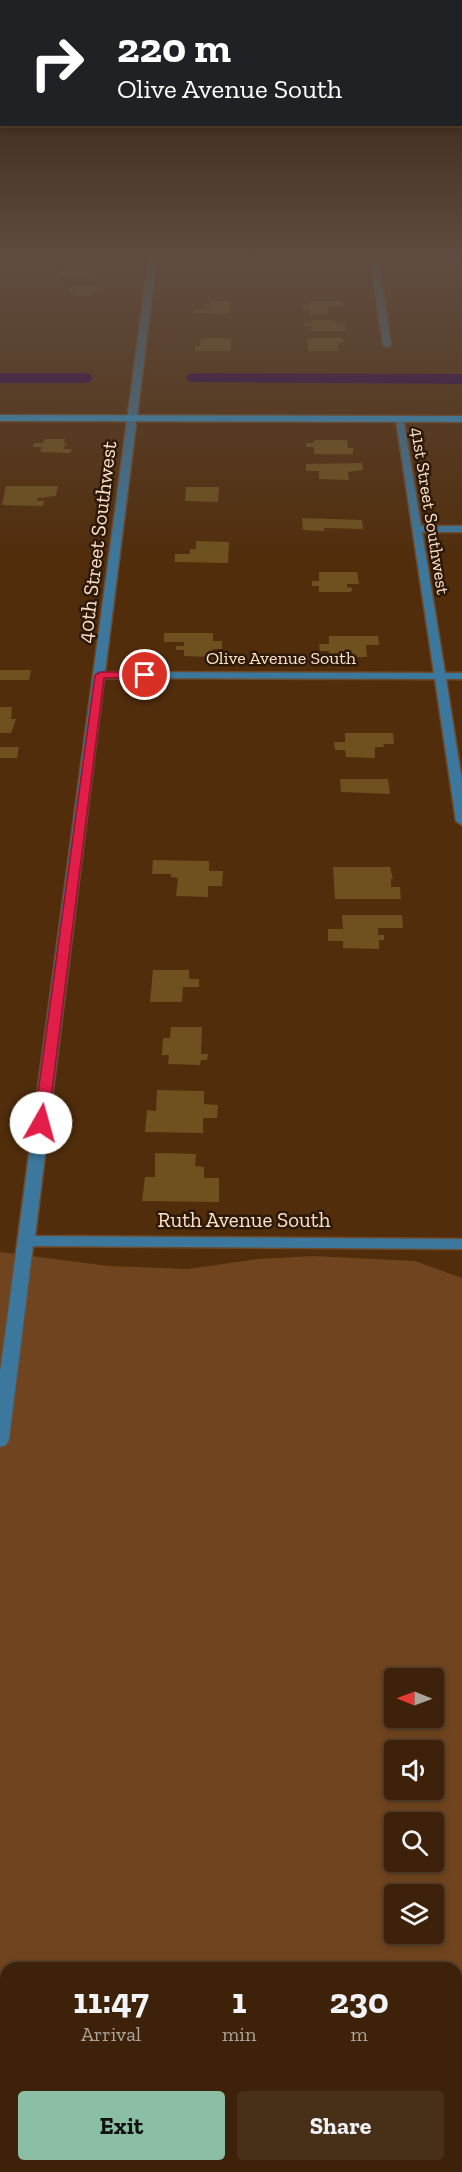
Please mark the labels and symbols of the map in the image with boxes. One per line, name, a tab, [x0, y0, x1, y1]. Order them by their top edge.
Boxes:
street label: 41st Street Southwest	[406, 426, 454, 596]
street label: 40th Street Southwest	[72, 439, 121, 644]
street label: Olive Avenue South	[206, 647, 356, 669]
pin	[119, 649, 170, 700]
position arrow	[9, 1091, 73, 1155]
street label: Ruth Avenue South	[158, 1207, 331, 1232]
north arrow	[384, 1668, 444, 1728]

